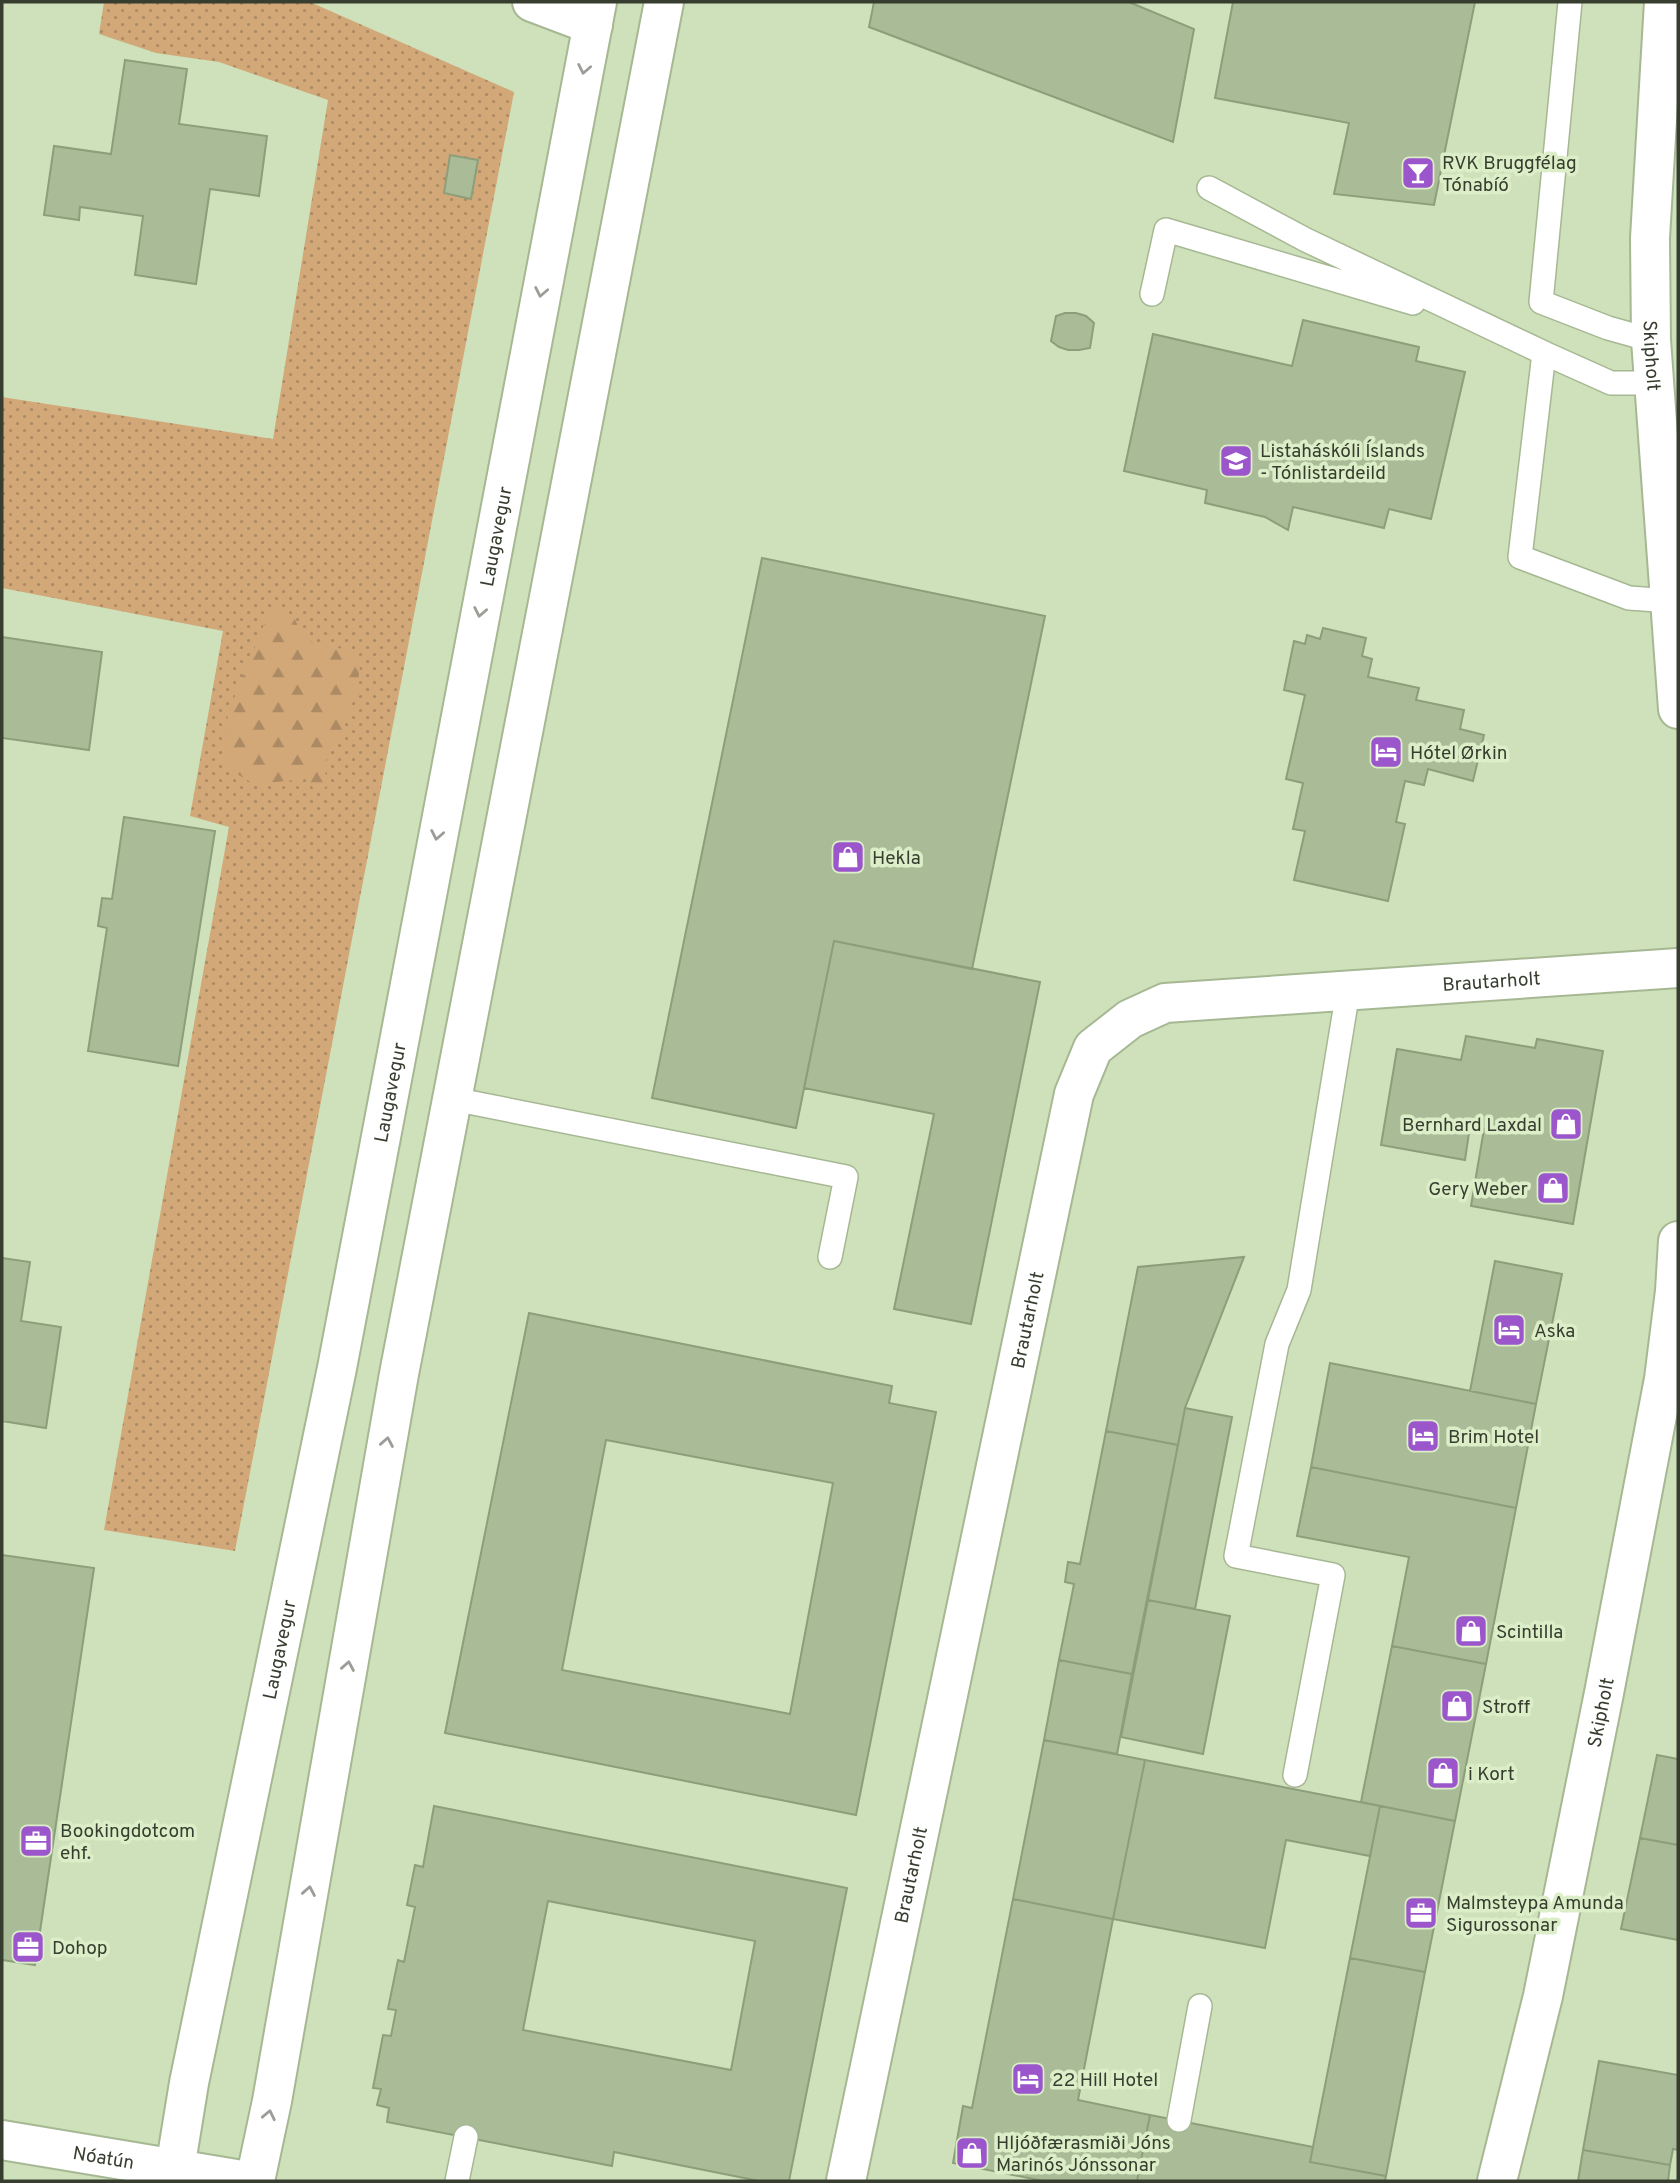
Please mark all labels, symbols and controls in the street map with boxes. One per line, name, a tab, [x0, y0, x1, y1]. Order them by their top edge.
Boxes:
one-way arrow	[577, 63, 592, 75]
place label: RVK Bruggfélag Tónabíó	[1442, 152, 1577, 198]
bar icon: RVK Bruggfélag Tónabíó	[1399, 154, 1437, 192]
one-way arrow	[535, 286, 550, 298]
street label: Skipholt	[1637, 320, 1665, 392]
place label: Listaháskóli Íslands - Tónlistardeild	[1260, 439, 1425, 486]
school or university icon: Listaháskóli Íslands - Tónlistardeild	[1217, 442, 1255, 480]
street label: Laugavegur	[476, 484, 519, 589]
one-way arrow	[473, 606, 488, 618]
hotel icon: Hótel Ørkin	[1367, 733, 1405, 771]
place label: Hótel Ørkin	[1410, 742, 1507, 766]
one-way arrow	[431, 829, 446, 841]
shop icon: Hekla	[829, 838, 867, 876]
place label: Hekla	[872, 847, 921, 871]
street label: Brautarholt	[1441, 967, 1541, 998]
street label: Laugavegur	[370, 1040, 413, 1145]
shop icon: Bernhard Laxdal	[1547, 1105, 1585, 1143]
place label: Bernhard Laxdal	[1402, 1114, 1542, 1138]
shop icon: Gery Weber	[1534, 1169, 1572, 1207]
place label: Gery Weber	[1428, 1178, 1529, 1202]
street label: Brautarholt	[1007, 1269, 1050, 1371]
hotel icon: Aska	[1490, 1311, 1528, 1349]
place label: Aska	[1534, 1320, 1575, 1344]
hotel icon: Brim Hotel	[1404, 1417, 1442, 1455]
place label: Brim Hotel	[1448, 1426, 1539, 1450]
one-way arrow	[379, 1436, 394, 1448]
street label: Laugavegur	[259, 1597, 303, 1702]
shop icon: Scintilla	[1452, 1612, 1490, 1650]
place label: Scintilla	[1496, 1621, 1563, 1645]
one-way arrow	[340, 1660, 355, 1672]
street label: Skipholt	[1583, 1676, 1621, 1750]
shop icon: Stroff	[1438, 1687, 1476, 1725]
place label: Stroff	[1482, 1696, 1530, 1720]
shop icon: i Kort	[1424, 1754, 1462, 1792]
place label: i Kort	[1468, 1763, 1515, 1787]
place label: Bookingdotcom ehf.	[60, 1820, 195, 1866]
office icon: Bookingdotcom ehf.	[17, 1822, 55, 1860]
street label: Brautarholt	[890, 1824, 934, 1926]
one-way arrow	[301, 1885, 316, 1896]
place label: Malmsteypa Amunda Sigurossonar	[1446, 1892, 1624, 1938]
office icon: Malmsteypa Amunda Sigurossonar	[1402, 1894, 1440, 1932]
office icon: Dohop	[9, 1928, 47, 1966]
place label: Dohop	[52, 1937, 108, 1961]
hotel icon: 22 Hill Hotel	[1009, 2060, 1047, 2098]
place label: 22 Hill Hotel	[1052, 2069, 1158, 2093]
one-way arrow	[261, 2109, 276, 2121]
place label: Hljóðfærasmiði Jóns Marinós Jónssonar	[996, 2132, 1171, 2178]
shop icon: Hljóðfærasmiði Jóns Marinós Jónssonar	[953, 2134, 991, 2172]
street label: Nóatún	[71, 2142, 136, 2176]

